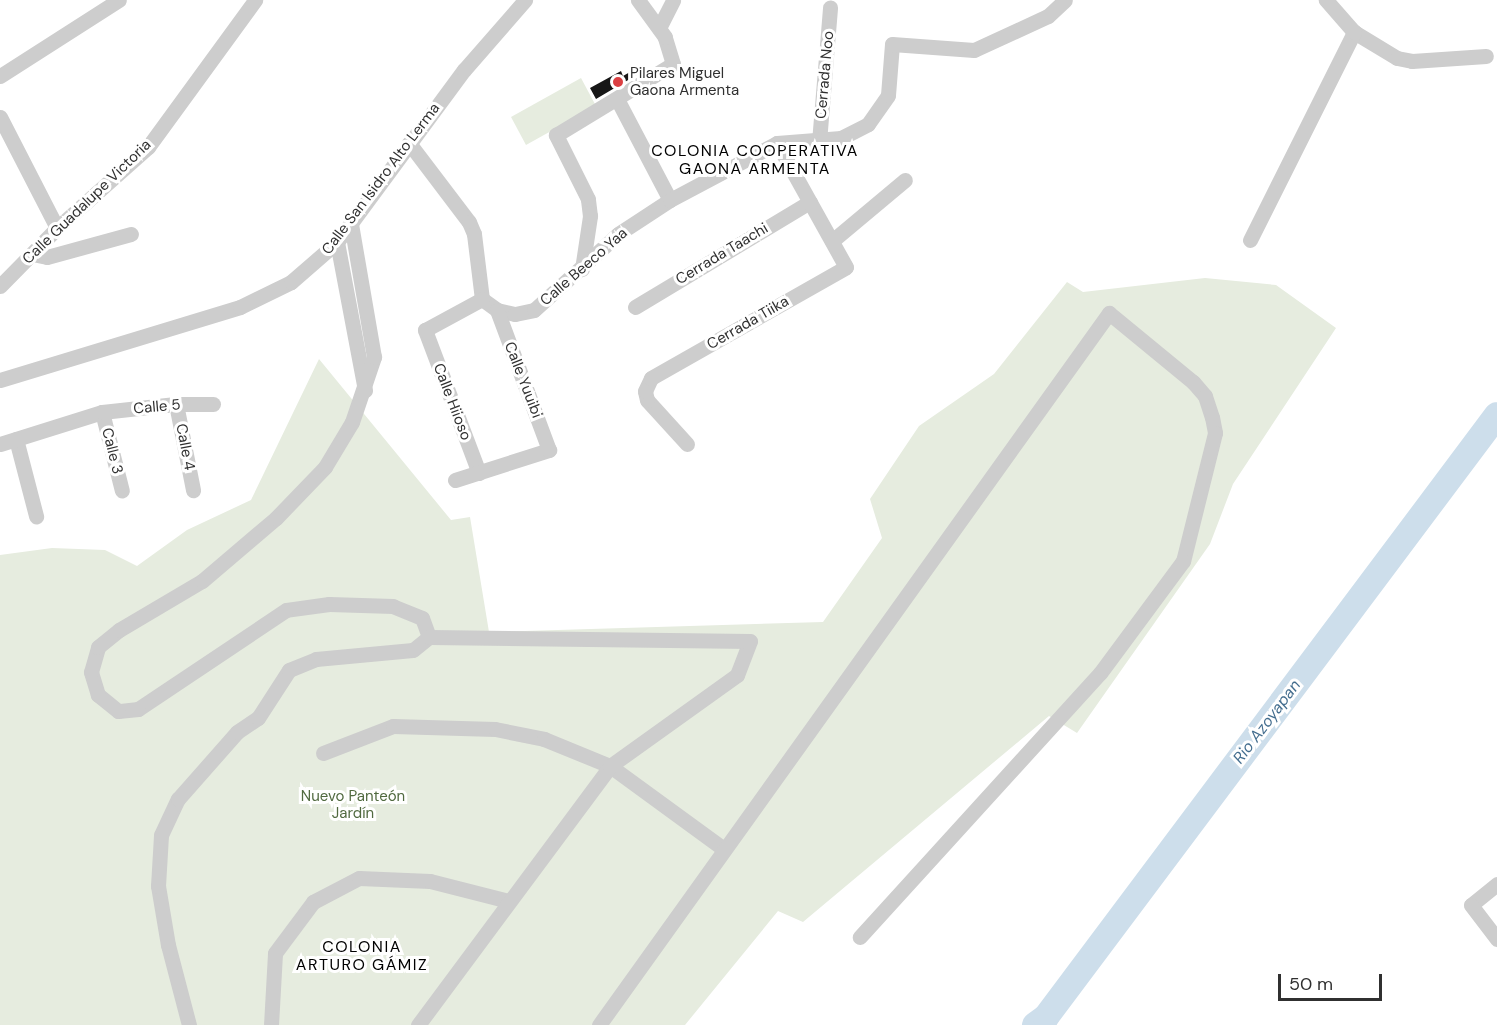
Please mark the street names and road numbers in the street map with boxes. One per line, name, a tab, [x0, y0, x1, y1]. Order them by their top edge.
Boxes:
street label: Cerrada Noo	[812, 30, 838, 120]
street label: Calle San Isidro Alto Lerma	[318, 100, 444, 258]
street label: Calle Guadalupe Victoria	[19, 136, 155, 268]
street label: Cerrada Taachi	[673, 219, 771, 289]
street label: Calle Beeco Yaa	[537, 224, 631, 310]
street label: Cerrada Tiika	[704, 292, 792, 354]
street label: Calle Yuuibi	[500, 339, 546, 421]
street label: Calle Hiioso	[429, 361, 475, 443]
street label: Calle 5	[133, 396, 181, 418]
street label: Calle 4	[172, 422, 198, 472]
street label: Calle 3	[98, 426, 126, 476]

